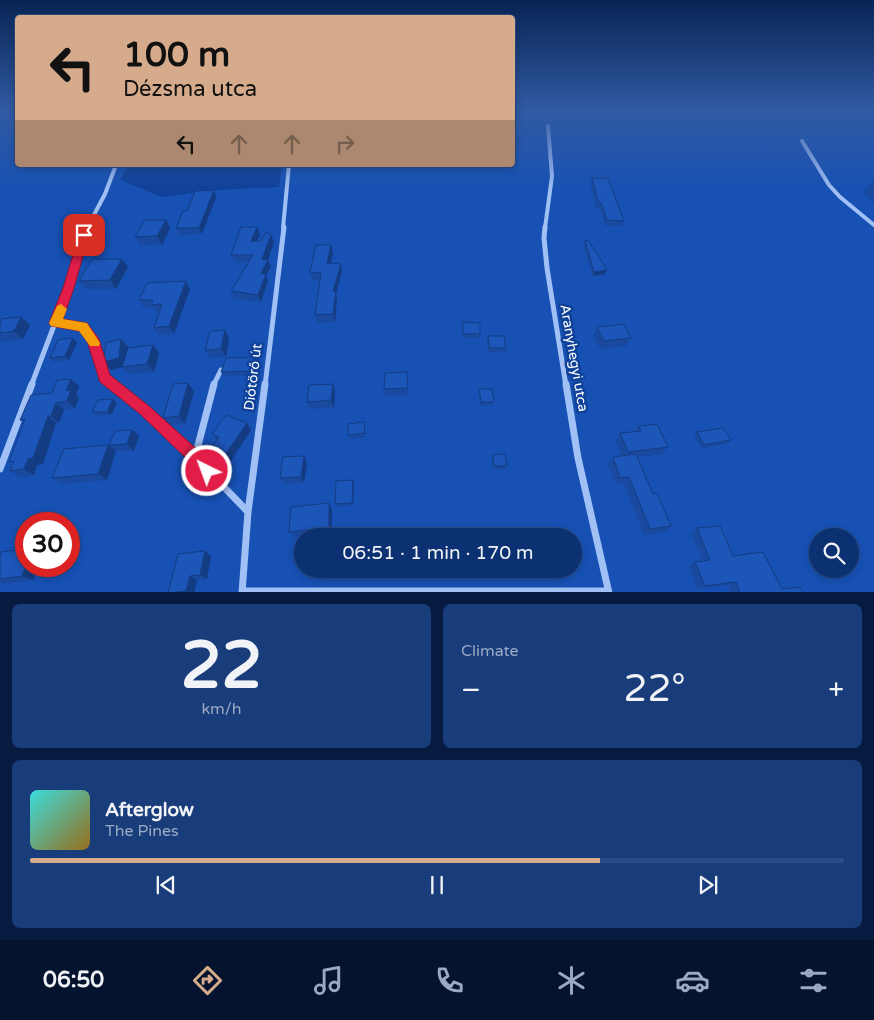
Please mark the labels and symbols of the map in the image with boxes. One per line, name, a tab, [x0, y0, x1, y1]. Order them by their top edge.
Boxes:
pin	[63, 214, 105, 256]
street label: Aranyhegyi utca	[556, 303, 592, 413]
street label: Diótörő út	[240, 342, 266, 411]
position arrow	[180, 444, 232, 496]
speed limit sign: 30	[15, 512, 80, 577]

